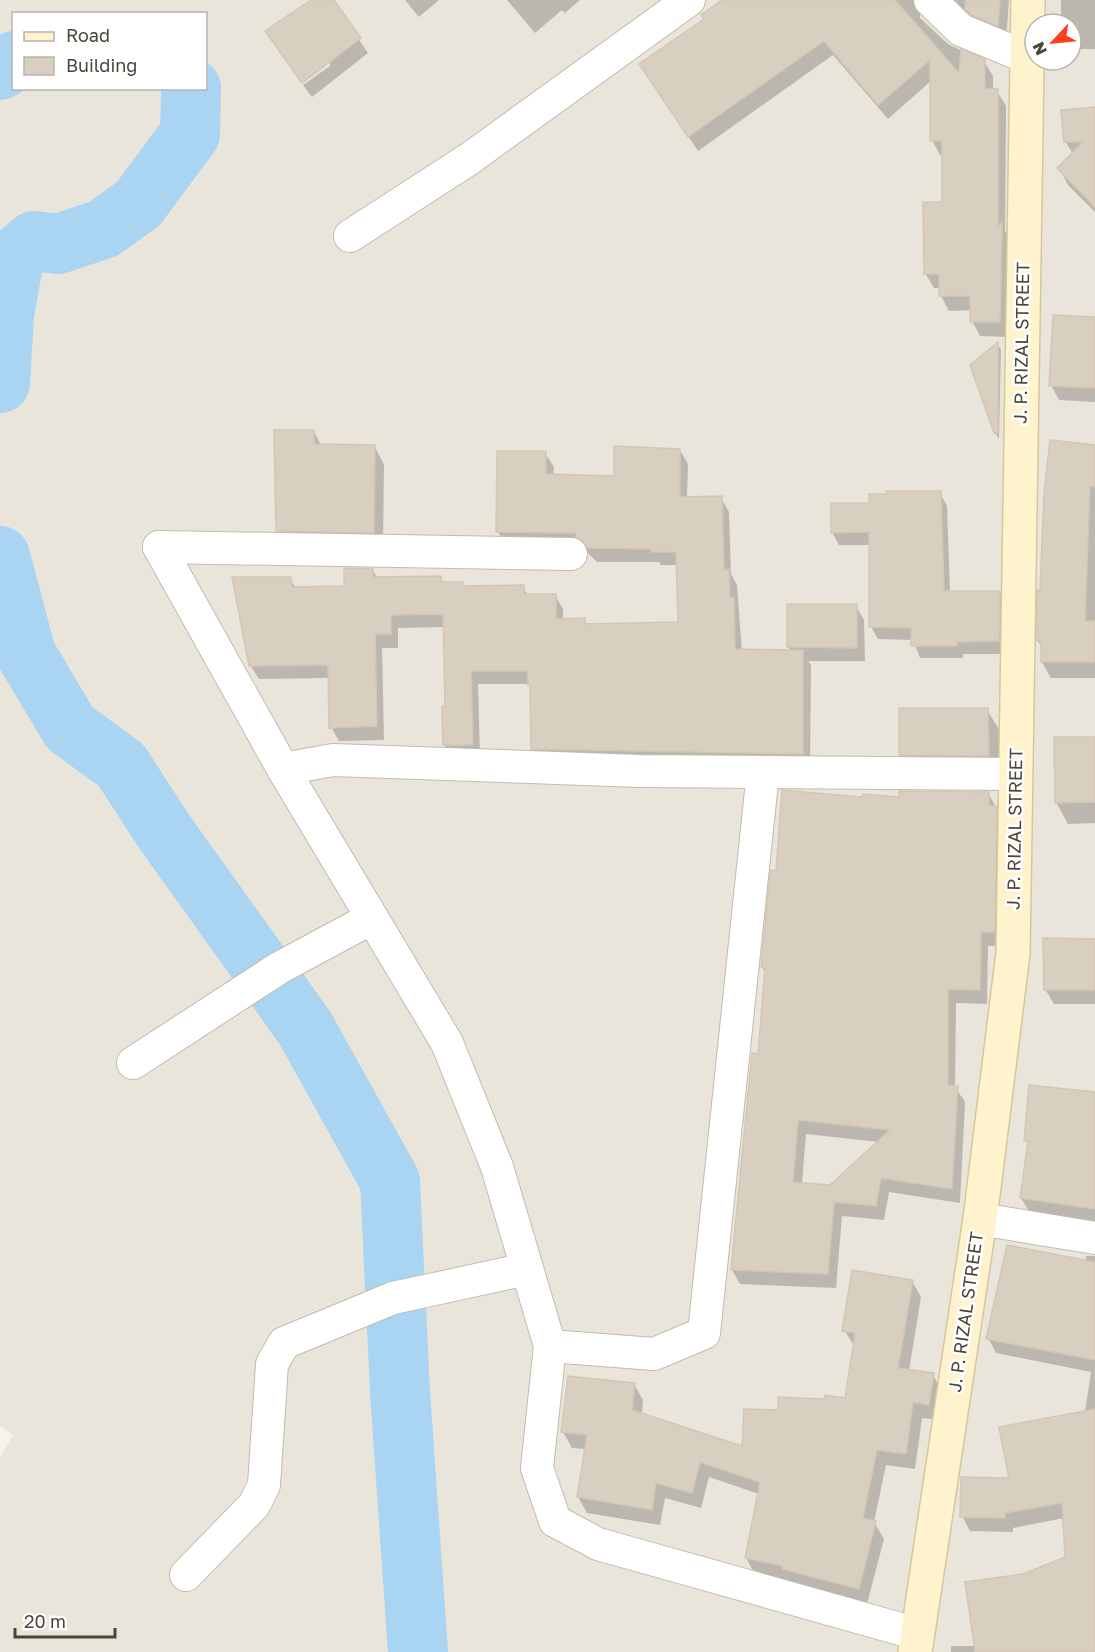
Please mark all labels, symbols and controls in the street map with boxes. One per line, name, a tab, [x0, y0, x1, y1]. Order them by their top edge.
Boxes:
legend	[12, 12, 207, 90]
north arrow	[1023, 12, 1083, 72]
text: Road	[66, 24, 110, 46]
text: N	[1028, 39, 1051, 58]
text: Building	[66, 54, 137, 76]
street label: J. P. RIZAL STREET	[1009, 262, 1033, 424]
street label: J. P. RIZAL STREET	[1002, 748, 1026, 910]
street label: J. P. RIZAL STREET	[943, 1230, 987, 1394]
scale bar	[15, 1601, 116, 1639]
text: 20 m	[24, 1610, 66, 1632]

